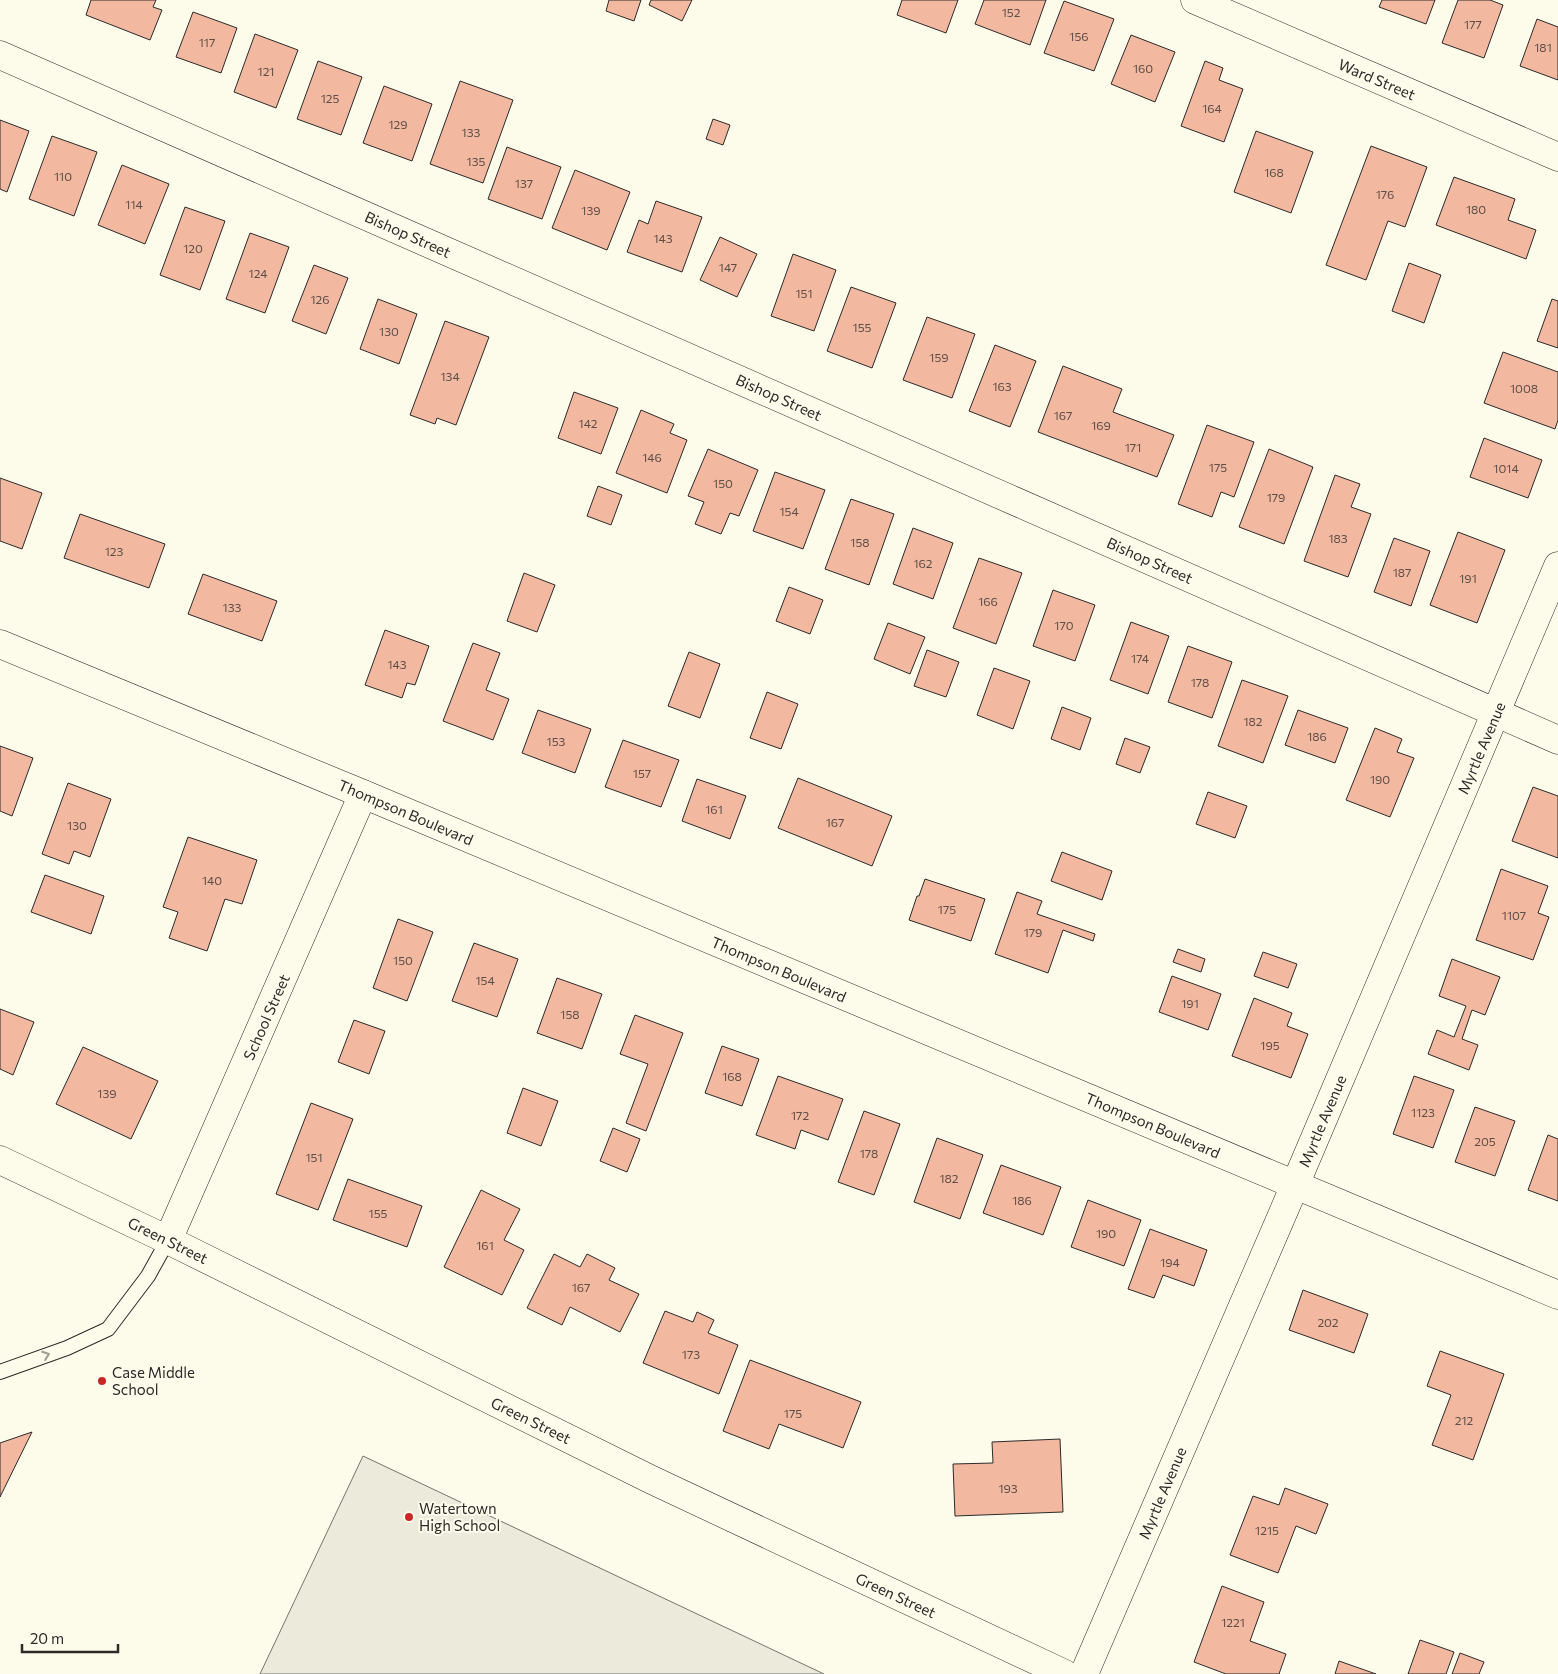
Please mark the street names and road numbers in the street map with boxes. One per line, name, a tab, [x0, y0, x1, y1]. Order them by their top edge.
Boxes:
street label: Ward Street	[1336, 55, 1418, 103]
street label: Bishop Street	[362, 207, 454, 261]
street label: Bishop Street	[733, 370, 825, 424]
street label: Bishop Street	[1104, 533, 1196, 587]
street label: Myrtle Avenue	[1453, 699, 1509, 797]
street label: Thompson Boulevard	[336, 775, 476, 849]
street label: Thompson Boulevard	[709, 932, 849, 1006]
street label: School Street	[239, 971, 293, 1063]
street label: Myrtle Avenue	[1294, 1072, 1350, 1170]
street label: Thompson Boulevard	[1083, 1088, 1223, 1162]
street label: Green Street	[125, 1213, 211, 1267]
street label: Green Street	[488, 1393, 574, 1447]
street label: Myrtle Avenue	[1134, 1444, 1190, 1542]
street label: Green Street	[853, 1569, 939, 1621]

